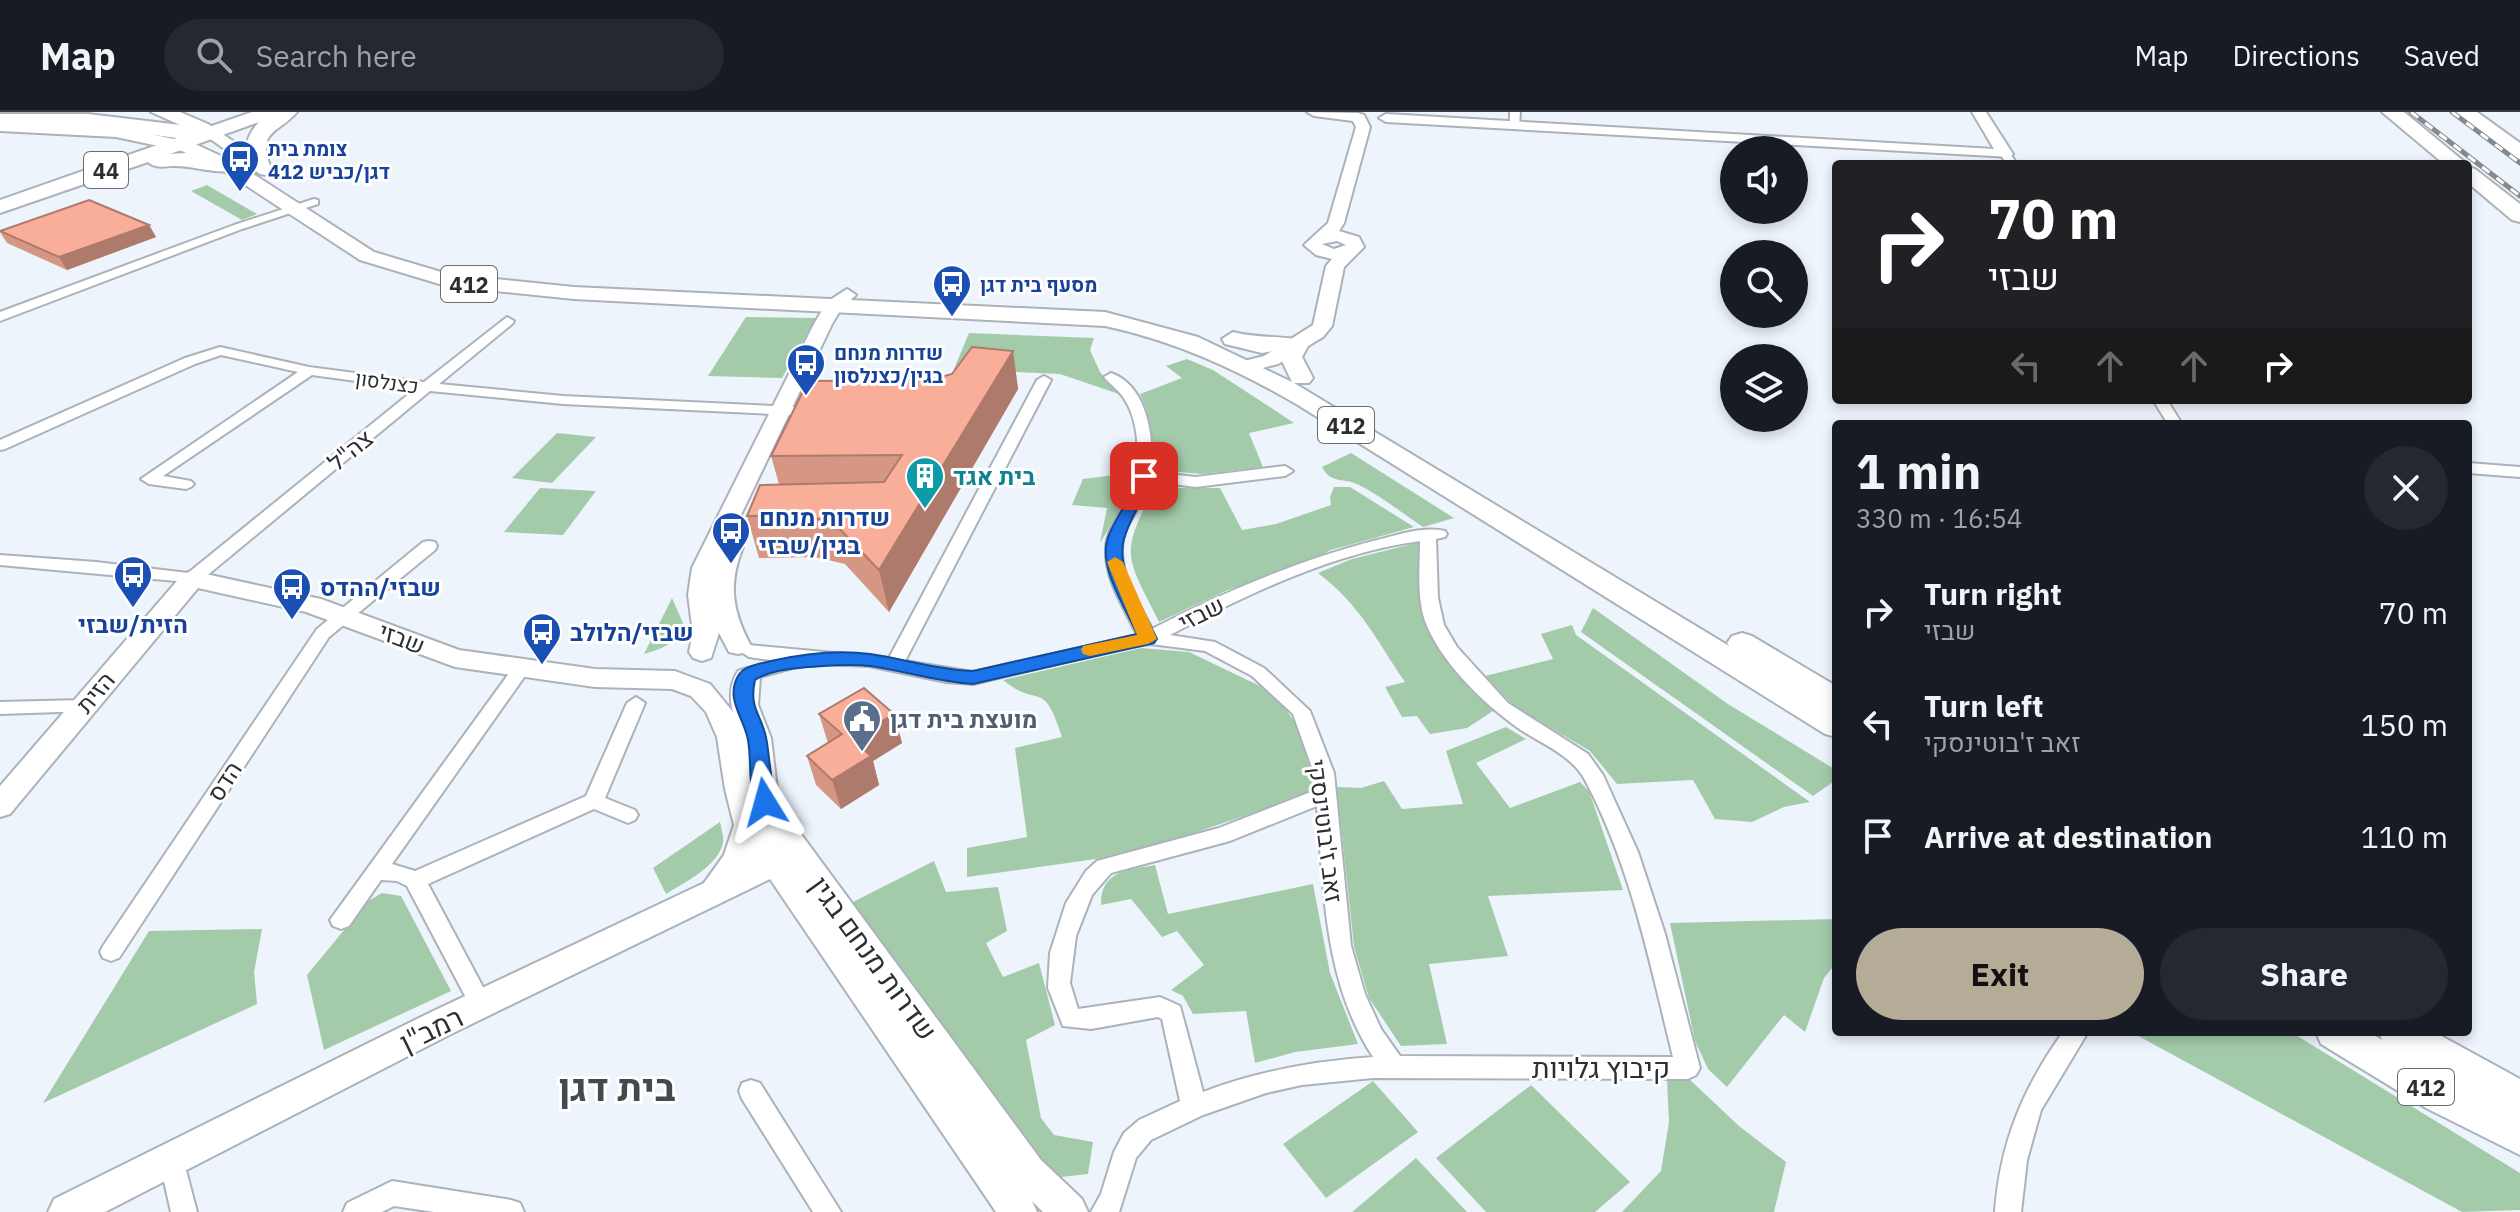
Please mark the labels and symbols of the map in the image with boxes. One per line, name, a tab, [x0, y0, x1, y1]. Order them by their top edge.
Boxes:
place label: צומת בית דגן/כביש 412	[268, 135, 390, 185]
bus stop icon: צומת בית דגן/כביש 412	[219, 138, 261, 193]
road number: 44	[84, 152, 128, 188]
bus stop icon: מסעף בית דגן	[931, 263, 973, 318]
road number: 412	[441, 266, 497, 302]
place label: מסעף בית דגן	[980, 271, 1097, 298]
place label: שדרות מנחם בגין/כצנלסון	[834, 339, 943, 389]
bus stop icon: שדרות מנחם בגין/כצנלסון	[785, 342, 827, 397]
street label: כצנלסון	[354, 364, 420, 400]
road number: 412	[1318, 407, 1374, 443]
street label: צה"ל	[321, 422, 379, 478]
pin	[1110, 442, 1178, 510]
building icon: בית אגד	[904, 455, 946, 510]
place label: בית אגד	[953, 460, 1035, 492]
place label: שדרות מנחם בגין/שבזי	[759, 501, 890, 561]
bus stop icon: שדרות מנחם בגין/שבזי	[710, 510, 752, 565]
bus stop icon: הזית/שבזי	[112, 554, 154, 609]
bus stop icon: שבזי/ההדס	[271, 566, 313, 621]
place label: שבזי/ההדס	[320, 571, 441, 603]
street label: שבזי	[1173, 588, 1229, 638]
place label: הזית/שבזי	[78, 608, 188, 640]
bus stop icon: שבזי/הלולב	[521, 611, 563, 666]
street label: שבזי	[374, 615, 430, 661]
place label: שבזי/הלולב	[570, 616, 694, 648]
street label: הזית	[68, 665, 122, 719]
public building icon: מועצת בית דגן	[841, 698, 883, 753]
place label: מועצת בית דגן	[890, 703, 1038, 735]
street label: הדס	[199, 755, 249, 807]
street label: זאב ז'בוטינסקי	[1301, 757, 1351, 905]
position arrow	[723, 760, 807, 844]
street label: שדרות מנחם בגין	[802, 869, 946, 1047]
street label: רמב"ן	[393, 998, 469, 1060]
street label: קיבוץ גלויות	[1532, 1049, 1670, 1086]
district label: בית דגן	[559, 1062, 676, 1111]
road number: 412	[2398, 1069, 2454, 1105]

